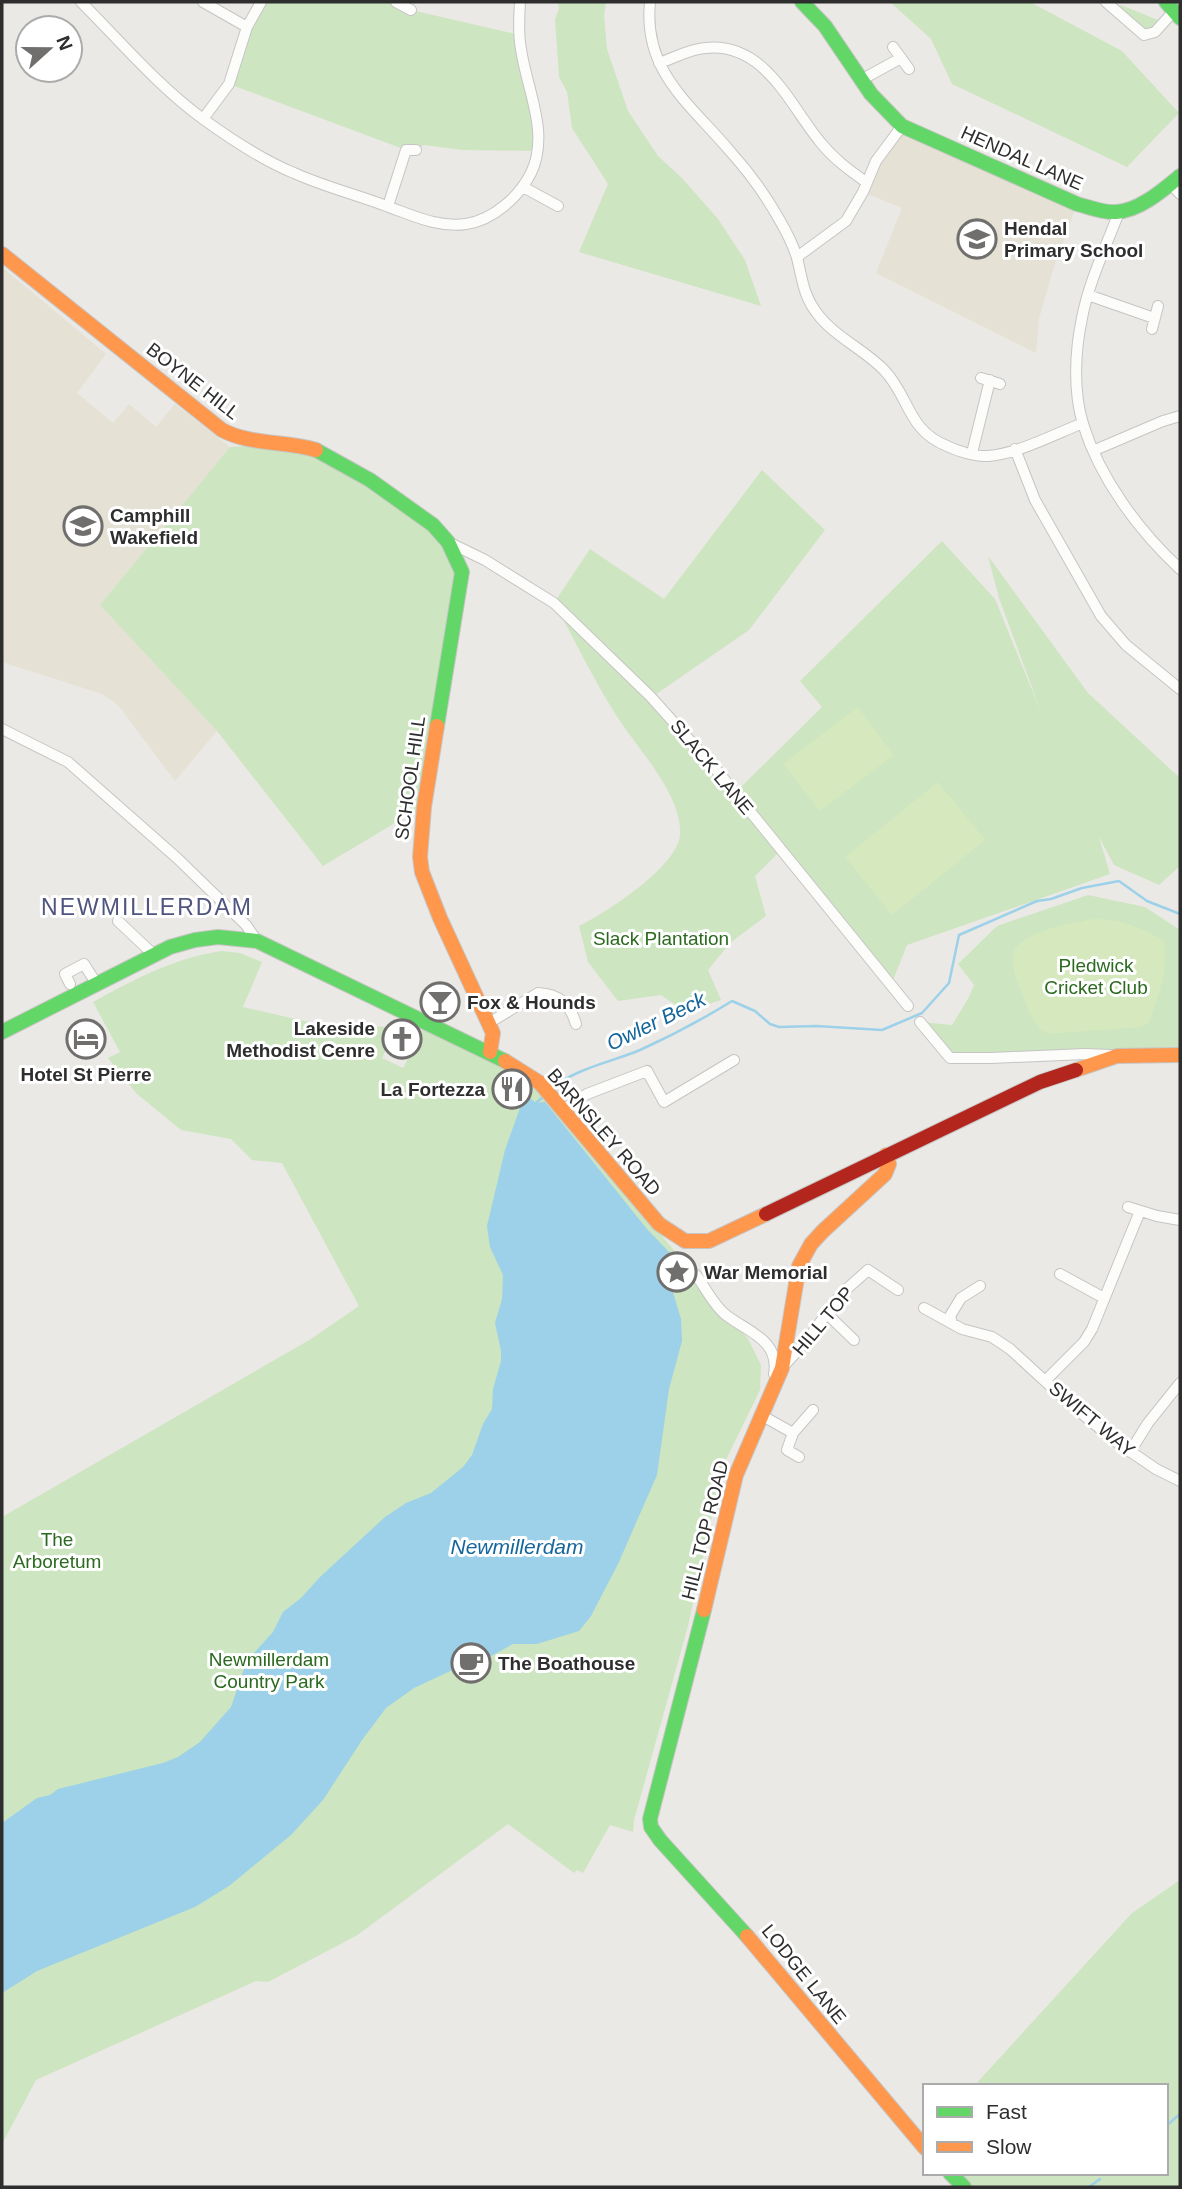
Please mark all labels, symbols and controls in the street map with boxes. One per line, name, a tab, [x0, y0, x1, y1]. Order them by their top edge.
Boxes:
north arrow	[14, 14, 84, 84]
text: N	[52, 33, 77, 53]
street label: HENDAL LANE	[958, 122, 1086, 194]
school or university icon: Hendal Primary School	[956, 218, 998, 260]
place label: Hendal Primary School	[1004, 218, 1143, 261]
street label: BOYNE HILL	[142, 338, 244, 424]
school or university icon: Camphill Wakefield	[62, 505, 104, 547]
place label: Camphill Wakefield	[110, 505, 198, 548]
street label: SCHOOL HILL	[391, 715, 429, 841]
street label: SLACK LANE	[666, 715, 758, 819]
district label: NEWMILLERDAM	[41, 894, 253, 920]
park label: Slack Plantation	[593, 928, 729, 949]
park label: Pledwick Cricket Club	[1044, 955, 1148, 998]
bar icon: Fox & Hounds	[419, 981, 461, 1023]
water label: Owler Beck	[603, 986, 711, 1055]
place label: Fox & Hounds	[467, 992, 596, 1013]
hotel icon: Hotel St Pierre	[65, 1018, 107, 1060]
place label: Lakeside Methodist Cenre	[226, 1018, 375, 1061]
church icon: Lakeside Methodist Cenre	[381, 1018, 423, 1060]
place label: Hotel St Pierre	[21, 1064, 151, 1085]
street label: BARNSLEY ROAD	[543, 1064, 665, 1200]
restaurant icon: La Fortezza	[491, 1068, 533, 1110]
place label: La Fortezza	[380, 1079, 485, 1100]
place icon: War Memorial	[656, 1251, 698, 1293]
place label: War Memorial	[704, 1262, 828, 1283]
street label: HILL TOP	[788, 1282, 858, 1360]
street label: SWIFT WAY	[1045, 1377, 1139, 1461]
street label: HILL TOP ROAD	[678, 1458, 732, 1602]
park label: The Arboretum	[13, 1529, 101, 1572]
water label: Newmillerdam	[450, 1535, 584, 1558]
cafe icon: The Boathouse	[450, 1642, 492, 1684]
park label: Newmillerdam Country Park	[209, 1649, 329, 1692]
place label: The Boathouse	[498, 1653, 635, 1674]
street label: LODGE LANE	[758, 1920, 850, 2028]
legend	[923, 2084, 1168, 2175]
text: Fast	[986, 2100, 1027, 2123]
text: Slow	[986, 2135, 1032, 2158]

